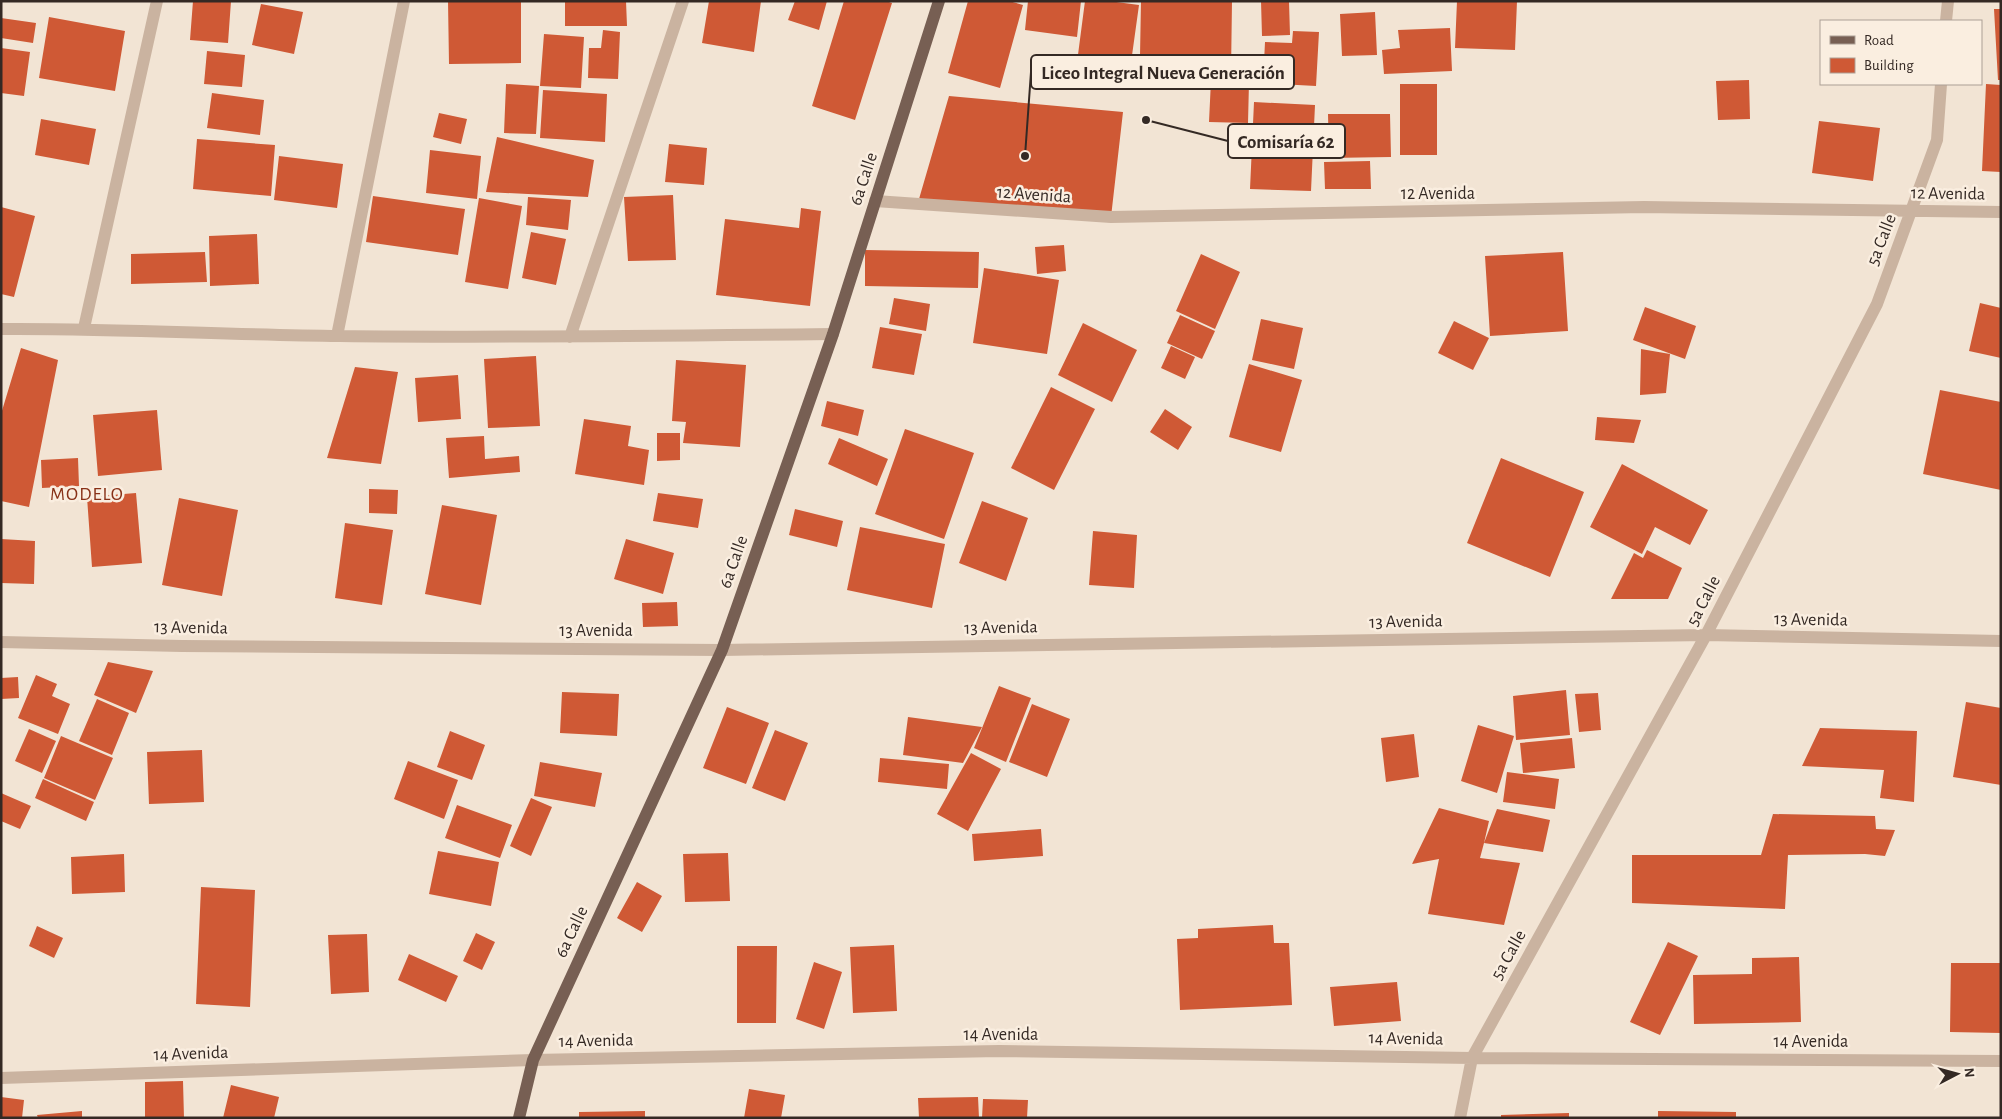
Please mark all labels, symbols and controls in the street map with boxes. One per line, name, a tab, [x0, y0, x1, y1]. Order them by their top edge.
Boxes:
legend	[1820, 20, 1982, 85]
text: Road	[1864, 33, 1894, 48]
callout: Liceo Integral Nueva Generación	[1031, 55, 1294, 89]
text: Building	[1864, 58, 1914, 73]
text: Liceo Integral Nueva Generación	[1041, 64, 1285, 83]
callout: Comisaría 62	[1228, 124, 1345, 158]
text: Comisaría 62	[1237, 133, 1335, 152]
street label: 6a Calle	[847, 150, 881, 208]
street label: 12 Avenida	[996, 183, 1072, 207]
street label: 12 Avenida	[1911, 184, 1985, 204]
street label: 12 Avenida	[1401, 185, 1475, 203]
street label: 5a Calle	[1864, 212, 1900, 268]
district label: MODELO	[50, 485, 124, 504]
street label: 6a Calle	[717, 533, 751, 591]
street label: 5a Calle	[1684, 573, 1724, 629]
street label: 13 Avenida	[1774, 610, 1848, 630]
street label: 13 Avenida	[1369, 612, 1443, 632]
street label: 13 Avenida	[154, 618, 228, 638]
street label: 13 Avenida	[964, 618, 1038, 638]
street label: 13 Avenida	[559, 622, 633, 640]
street label: 6a Calle	[552, 903, 592, 961]
street label: 5a Calle	[1488, 927, 1530, 983]
street label: 14 Avenida	[964, 1026, 1038, 1044]
street label: 14 Avenida	[1368, 1029, 1444, 1049]
street label: 14 Avenida	[558, 1031, 634, 1051]
street label: 14 Avenida	[1774, 1033, 1848, 1051]
street label: 14 Avenida	[153, 1044, 229, 1064]
north arrow	[1932, 1049, 1982, 1099]
text: N	[1961, 1067, 1976, 1078]

